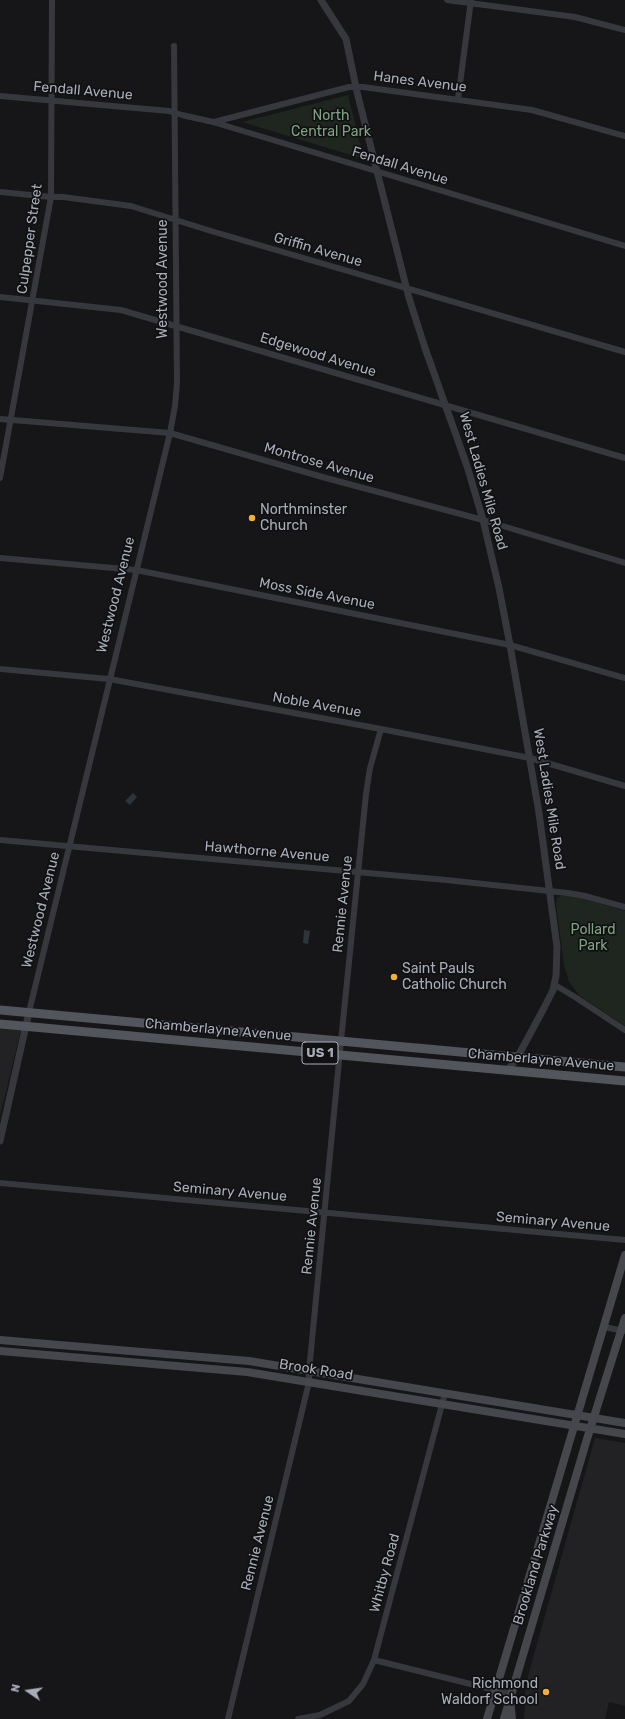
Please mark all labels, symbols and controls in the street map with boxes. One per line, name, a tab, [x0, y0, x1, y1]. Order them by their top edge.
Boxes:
street label: Hanes Avenue	[372, 68, 468, 96]
street label: Fendall Avenue	[33, 78, 133, 104]
park label: North Central Park	[291, 108, 371, 140]
street label: Fendall Avenue	[350, 143, 450, 189]
street label: Culpepper Street	[14, 183, 46, 295]
street label: Westwood Avenue	[155, 219, 171, 339]
street label: Griffin Avenue	[272, 229, 364, 271]
street label: Edgewood Avenue	[258, 329, 378, 381]
street label: West Ladies Mile Road	[455, 410, 511, 552]
street label: Montrose Avenue	[262, 439, 376, 487]
place label: Northminster Church	[260, 502, 347, 534]
marker: Northminster Church	[247, 513, 257, 523]
street label: Westwood Avenue	[93, 535, 139, 655]
street label: Moss Side Avenue	[258, 575, 376, 613]
street label: Noble Avenue	[271, 689, 363, 721]
street label: West Ladies Mile Road	[530, 727, 568, 871]
street label: Hawthorne Avenue	[204, 838, 330, 866]
street label: Westwood Avenue	[18, 850, 64, 970]
street label: Rennie Avenue	[330, 855, 356, 953]
park label: Pollard Park	[571, 922, 615, 954]
place label: Saint Pauls Catholic Church	[402, 961, 507, 994]
marker: Saint Pauls Catholic Church	[389, 972, 399, 982]
street label: Chamberlayne Avenue	[144, 1015, 292, 1045]
road number: US 1	[302, 1042, 338, 1064]
street label: Chamberlayne Avenue	[467, 1045, 615, 1075]
street label: Rennie Avenue	[299, 1177, 325, 1275]
street label: Seminary Avenue	[172, 1179, 288, 1205]
street label: Seminary Avenue	[495, 1209, 611, 1235]
street label: Brook Road	[278, 1356, 354, 1384]
street label: Rennie Avenue	[238, 1494, 278, 1592]
street label: Brookland Parkway	[510, 1503, 562, 1627]
street label: Whitby Road	[366, 1532, 404, 1614]
north arrow	[8, 1671, 48, 1711]
place label: Richmond Waldorf School	[441, 1676, 538, 1708]
text: N	[9, 1683, 23, 1694]
marker: Richmond Waldorf School	[541, 1687, 551, 1697]

